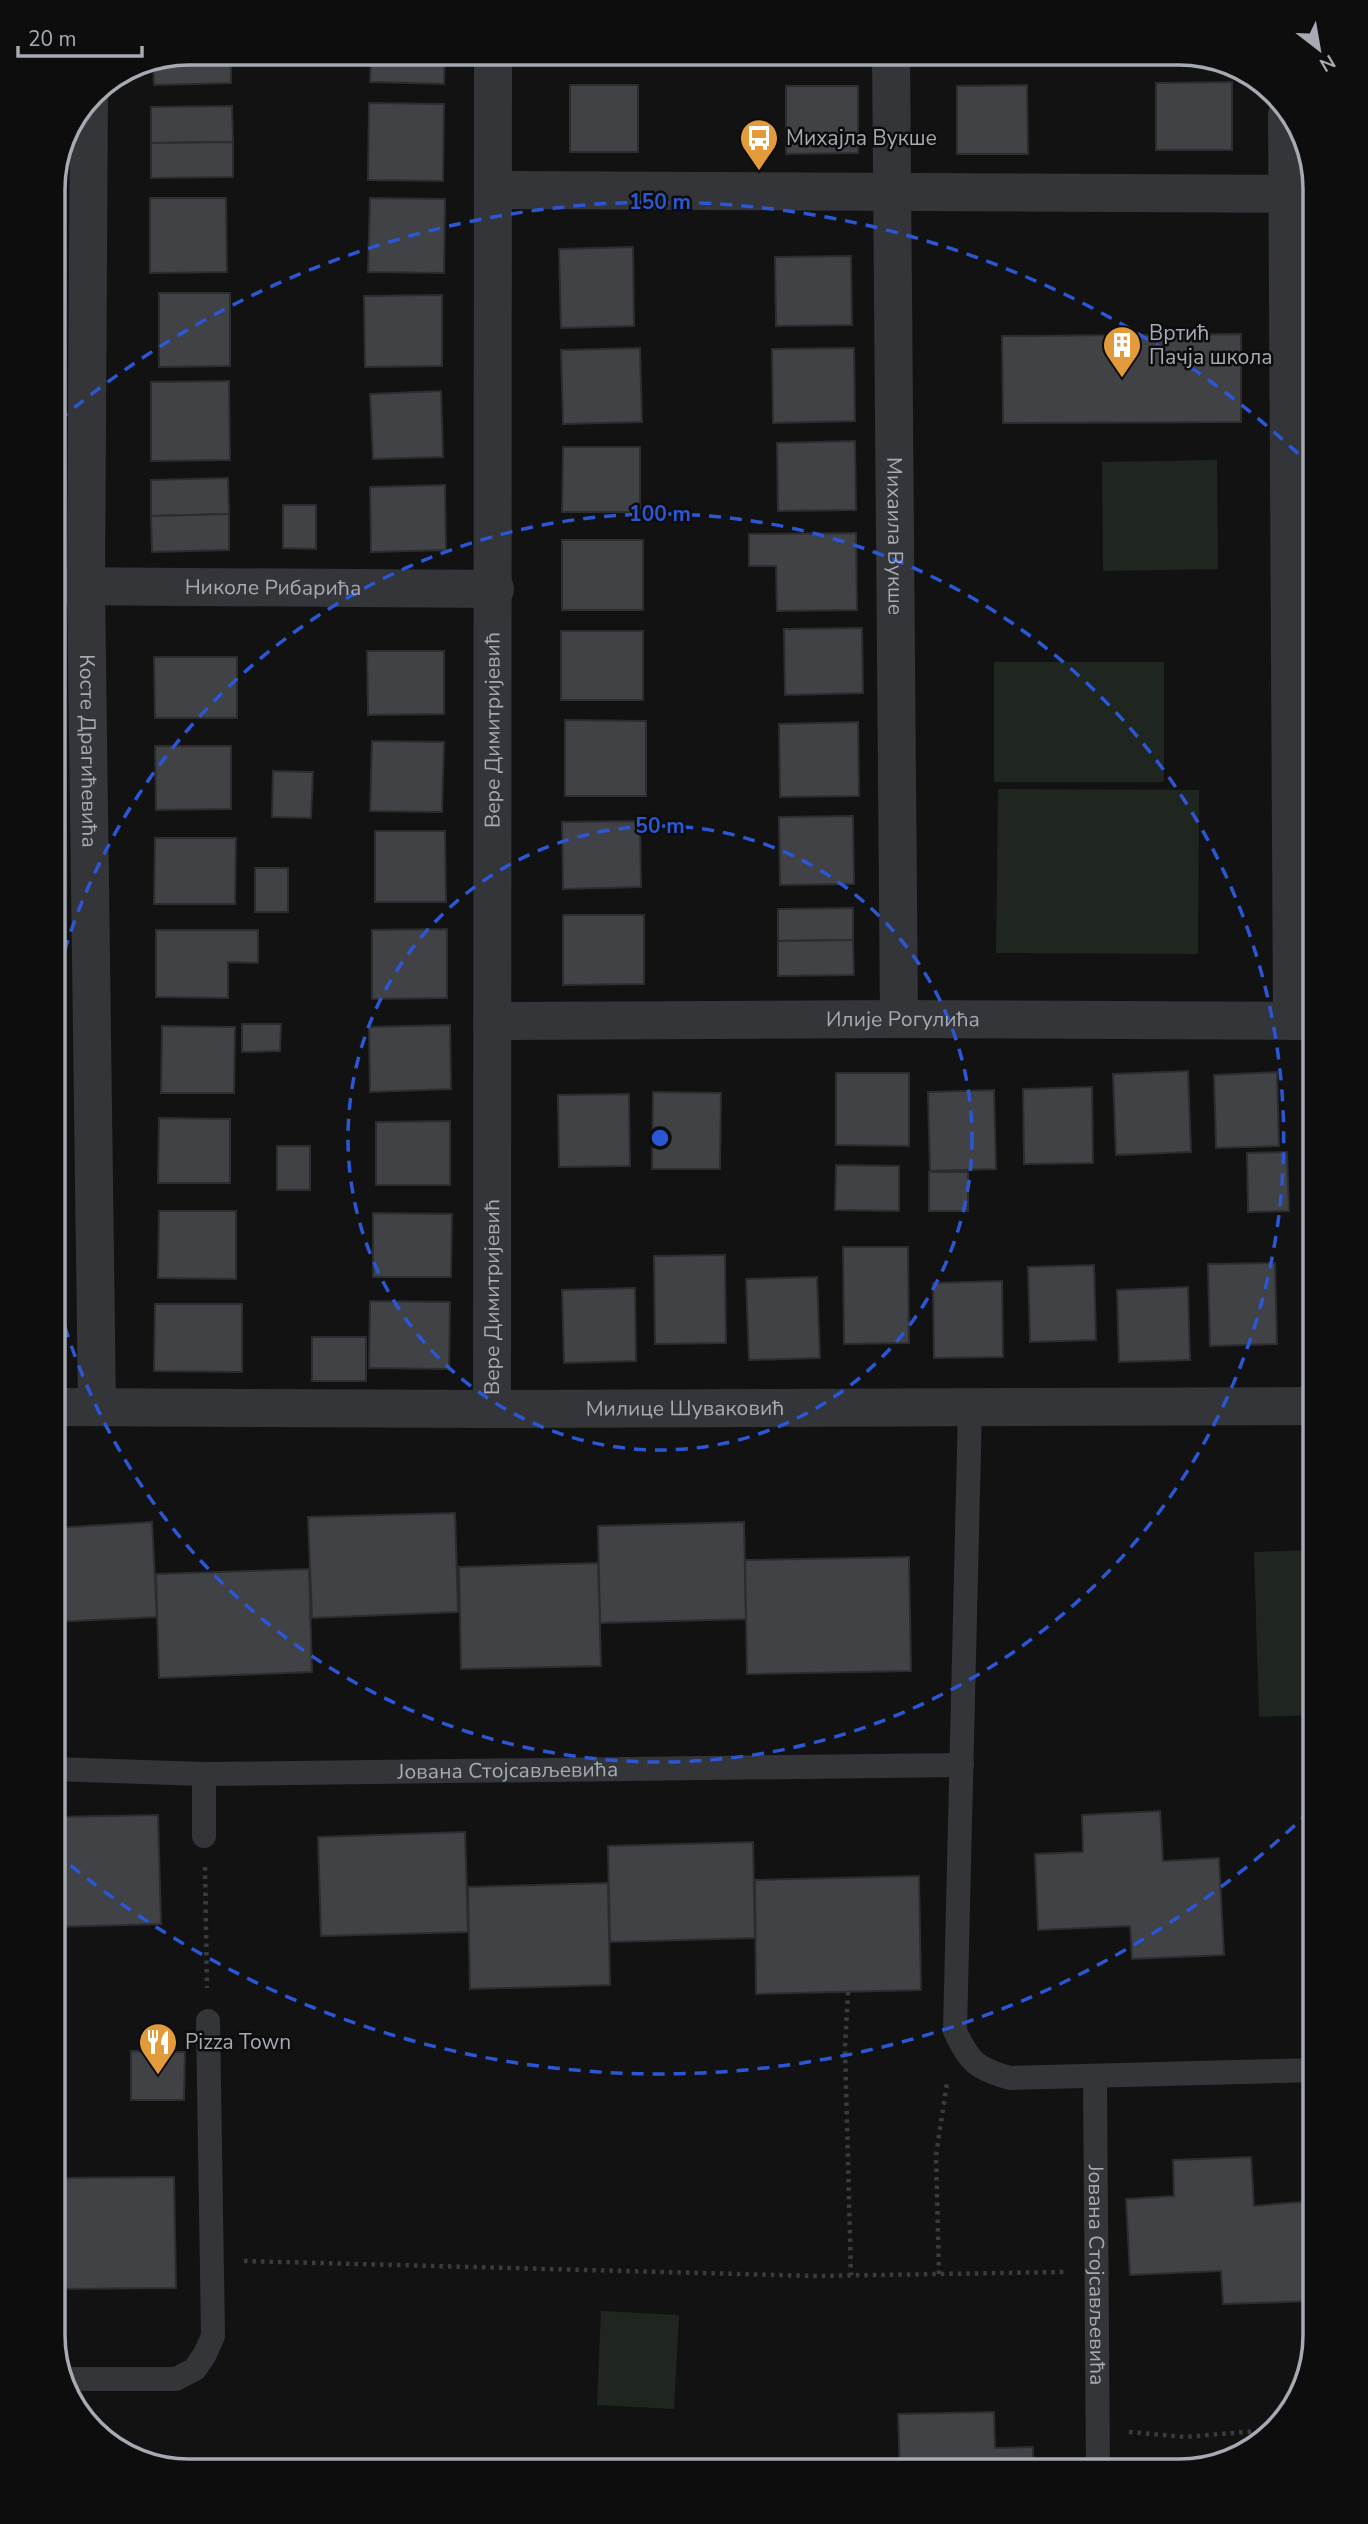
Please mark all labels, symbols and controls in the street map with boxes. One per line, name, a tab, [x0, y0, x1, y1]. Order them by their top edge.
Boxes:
scale bar	[18, 14, 142, 58]
north arrow	[1284, 14, 1354, 84]
text: 20 m	[28, 25, 77, 53]
text: N	[1314, 48, 1340, 78]
bus stop icon: Михајла Вукше	[738, 117, 780, 172]
place label: Михајла Вукше	[786, 124, 937, 152]
text: 150 m	[629, 188, 691, 216]
place label: Вртић Пачја школа	[1149, 319, 1273, 371]
building icon: Вртић Пачја школа	[1101, 324, 1143, 379]
street label: Михаила Вукше	[880, 457, 910, 615]
text: 100 m	[629, 500, 691, 528]
street label: Николе Рибарића	[185, 573, 361, 602]
street label: Вере Димитријевић	[478, 632, 507, 828]
street label: Косте Драгићевића	[73, 654, 104, 848]
text: 50 m	[635, 812, 685, 840]
street label: Илије Рогулића	[826, 1005, 980, 1033]
centre of rings	[648, 1126, 672, 1150]
street label: Вере Димитријевић	[478, 1199, 506, 1395]
street label: Милице Шуваковић	[586, 1394, 784, 1423]
street label: Јована Стојсављевића	[396, 1755, 618, 1786]
restaurant icon: Pizza Town	[137, 2021, 179, 2076]
place label: Pizza Town	[185, 2028, 291, 2056]
street label: Јована Стојсављевића	[1082, 2164, 1111, 2385]

